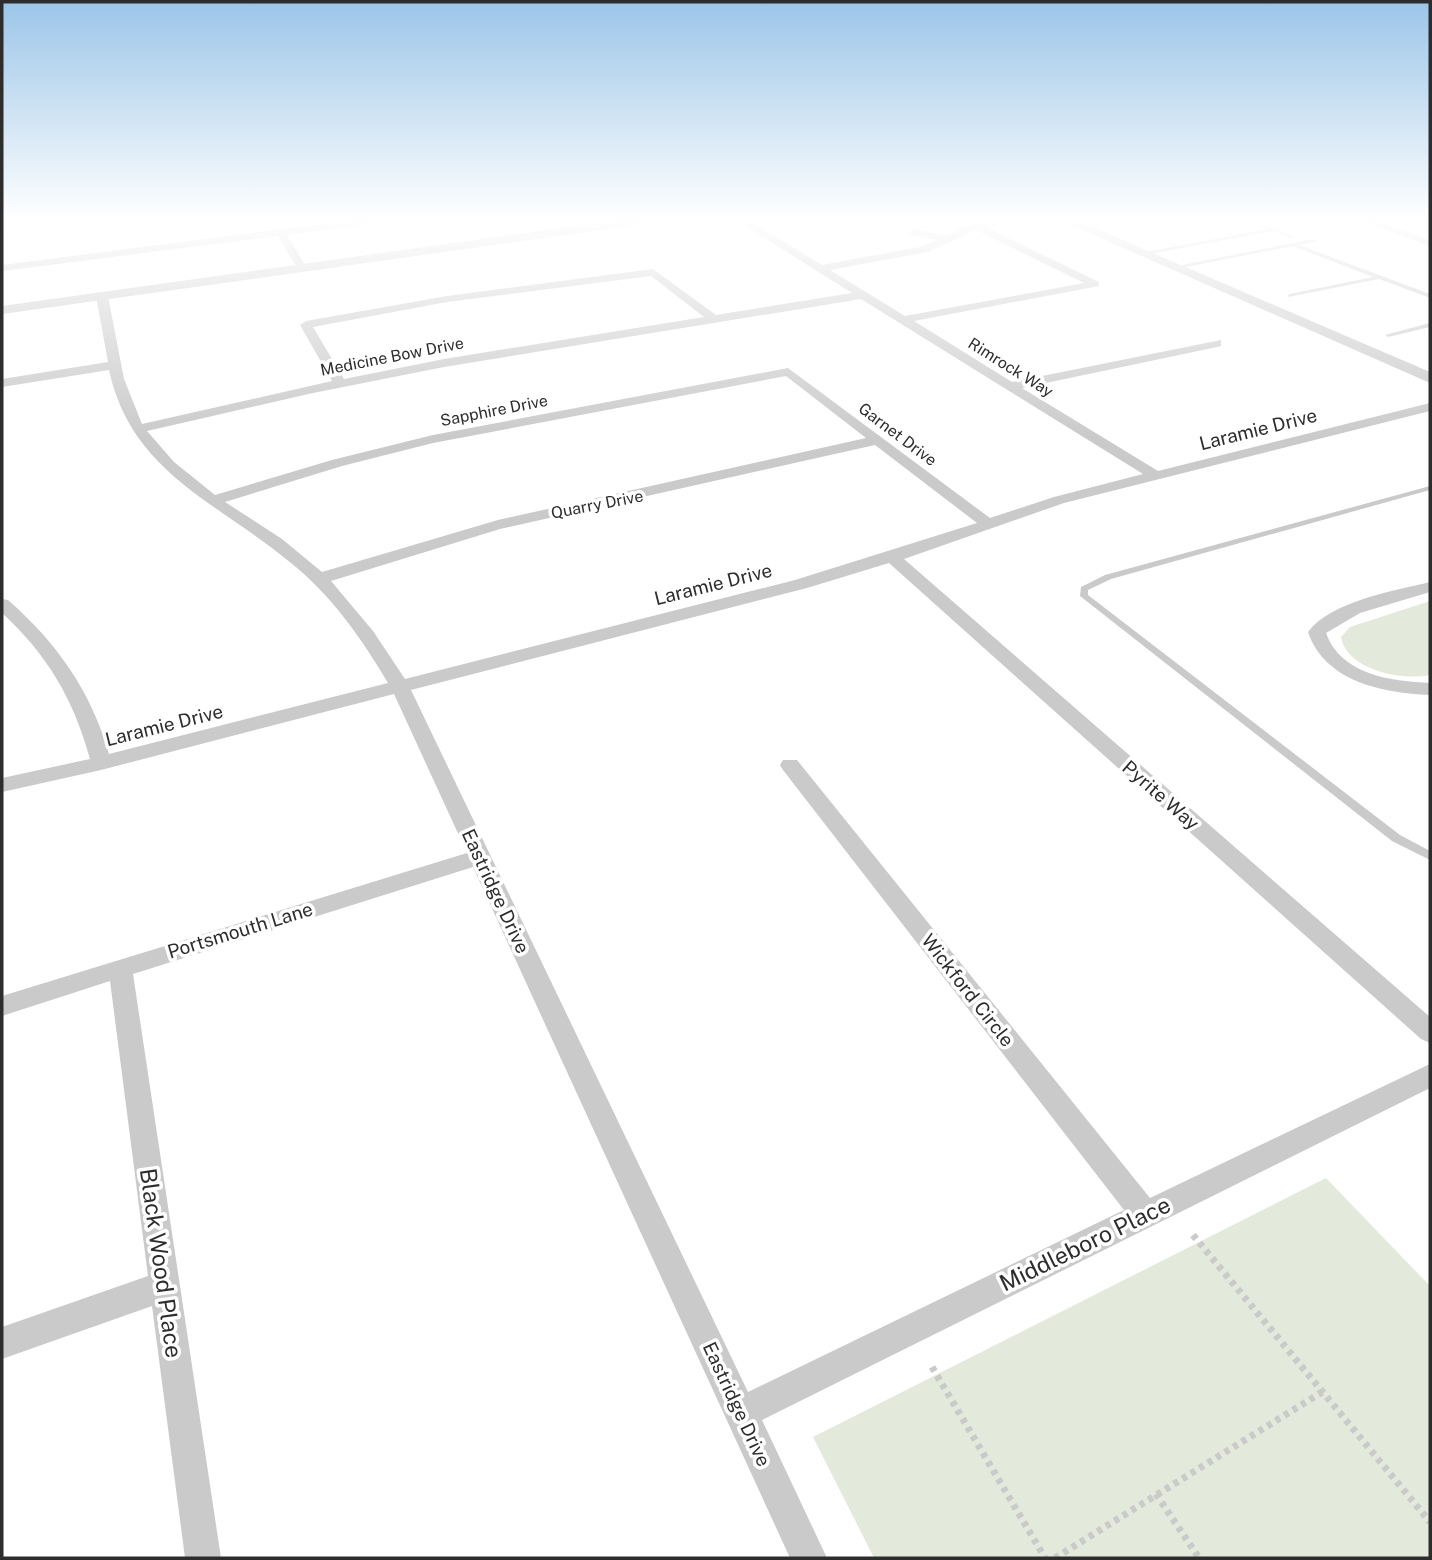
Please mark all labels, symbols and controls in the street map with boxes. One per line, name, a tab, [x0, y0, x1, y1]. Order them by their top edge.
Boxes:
street label: Medicine Bow Drive	[319, 333, 465, 380]
street label: Rimrock Way	[965, 334, 1057, 401]
street label: Sapphire Drive	[439, 391, 549, 430]
street label: Garnet Drive	[855, 399, 941, 470]
street label: Laramie Drive	[1197, 404, 1319, 454]
street label: Quarry Drive	[549, 486, 645, 523]
street label: Laramie Drive	[652, 559, 774, 609]
street label: Laramie Drive	[103, 700, 225, 750]
street label: Pyrite Way	[1118, 756, 1204, 834]
street label: Eastridge Drive	[458, 825, 534, 957]
street label: Portsmouth Lane	[165, 897, 315, 963]
street label: Wickford Circle	[917, 929, 1019, 1051]
street label: Black Wood Place	[135, 1166, 188, 1359]
street label: Middleboro Place	[995, 1190, 1175, 1297]
street label: Eastridge Drive	[699, 1338, 775, 1470]

